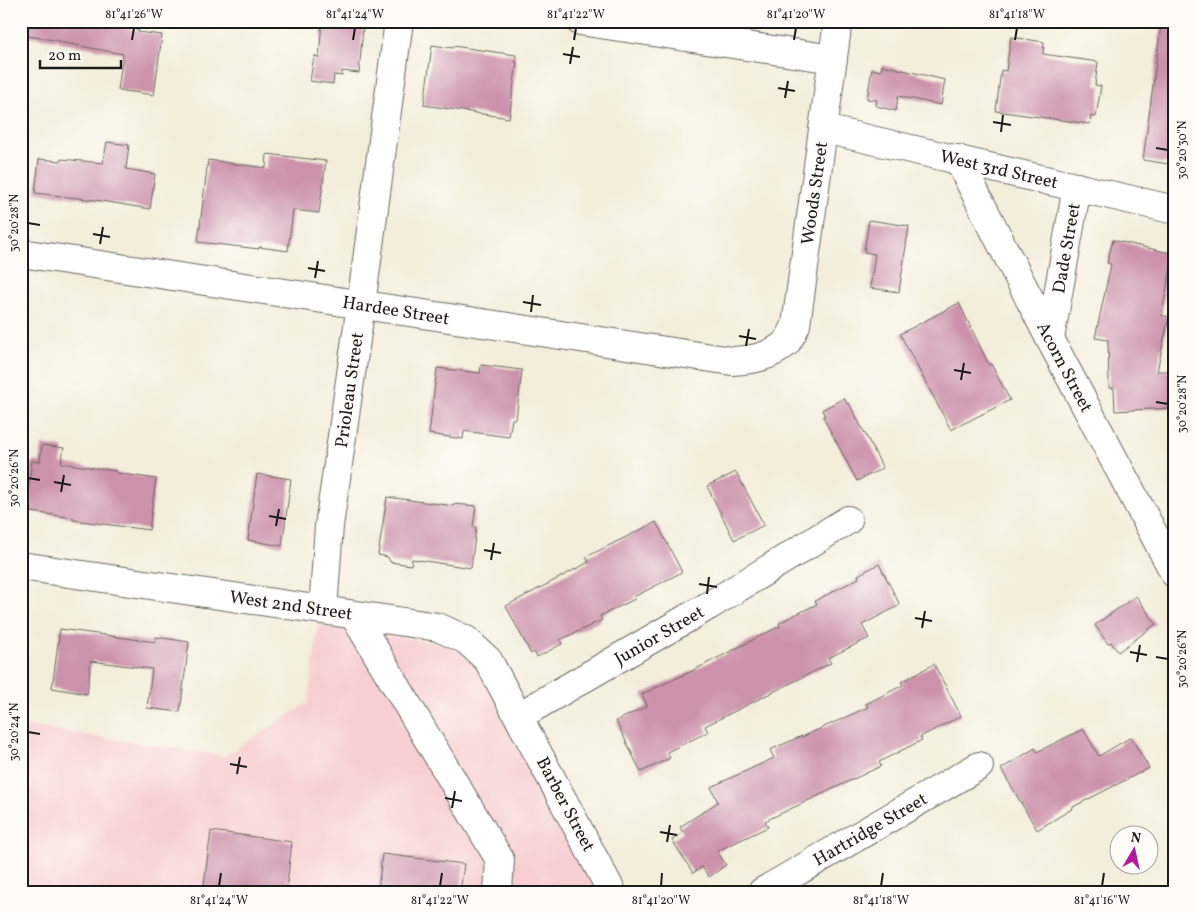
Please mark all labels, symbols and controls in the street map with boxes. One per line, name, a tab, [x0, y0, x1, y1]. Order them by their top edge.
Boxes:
text: 81°41'26"W	[105, 7, 163, 23]
text: 81°41'24"W	[326, 7, 384, 23]
text: 81°41'22"W	[547, 7, 605, 23]
text: 81°41'20"W	[767, 7, 825, 23]
text: 81°41'18"W	[989, 7, 1045, 23]
scale bar	[40, 38, 121, 70]
text: 20 m	[48, 46, 81, 67]
text: 30°20'30"N	[1175, 120, 1191, 179]
street label: Woods Street	[796, 140, 835, 247]
street label: West 3rd Street	[937, 145, 1060, 196]
text: 30°20'28"N	[7, 194, 23, 252]
street label: Dade Street	[1047, 201, 1088, 296]
street label: Hardee Street	[340, 291, 451, 332]
street label: Acorn Street	[1029, 318, 1098, 417]
street label: Prioleau Street	[330, 331, 371, 450]
text: 30°20'28"N	[1175, 375, 1191, 433]
text: 30°20'26"N	[7, 449, 23, 507]
street label: West 2nd Street	[228, 585, 354, 628]
street label: Junior Street	[610, 600, 709, 672]
text: 30°20'26"N	[1175, 630, 1191, 688]
text: 30°20'24"N	[7, 703, 23, 761]
street label: Barber Street	[529, 753, 600, 857]
street label: Hartridge Street	[809, 787, 932, 873]
north arrow	[1108, 826, 1158, 876]
text: N	[1129, 828, 1142, 849]
text: 81°41'24"W	[190, 893, 248, 909]
text: 81°41'22"W	[411, 893, 469, 909]
text: 81°41'20"W	[632, 893, 690, 909]
text: 81°41'18"W	[853, 893, 909, 909]
text: 81°41'16"W	[1074, 893, 1130, 909]

